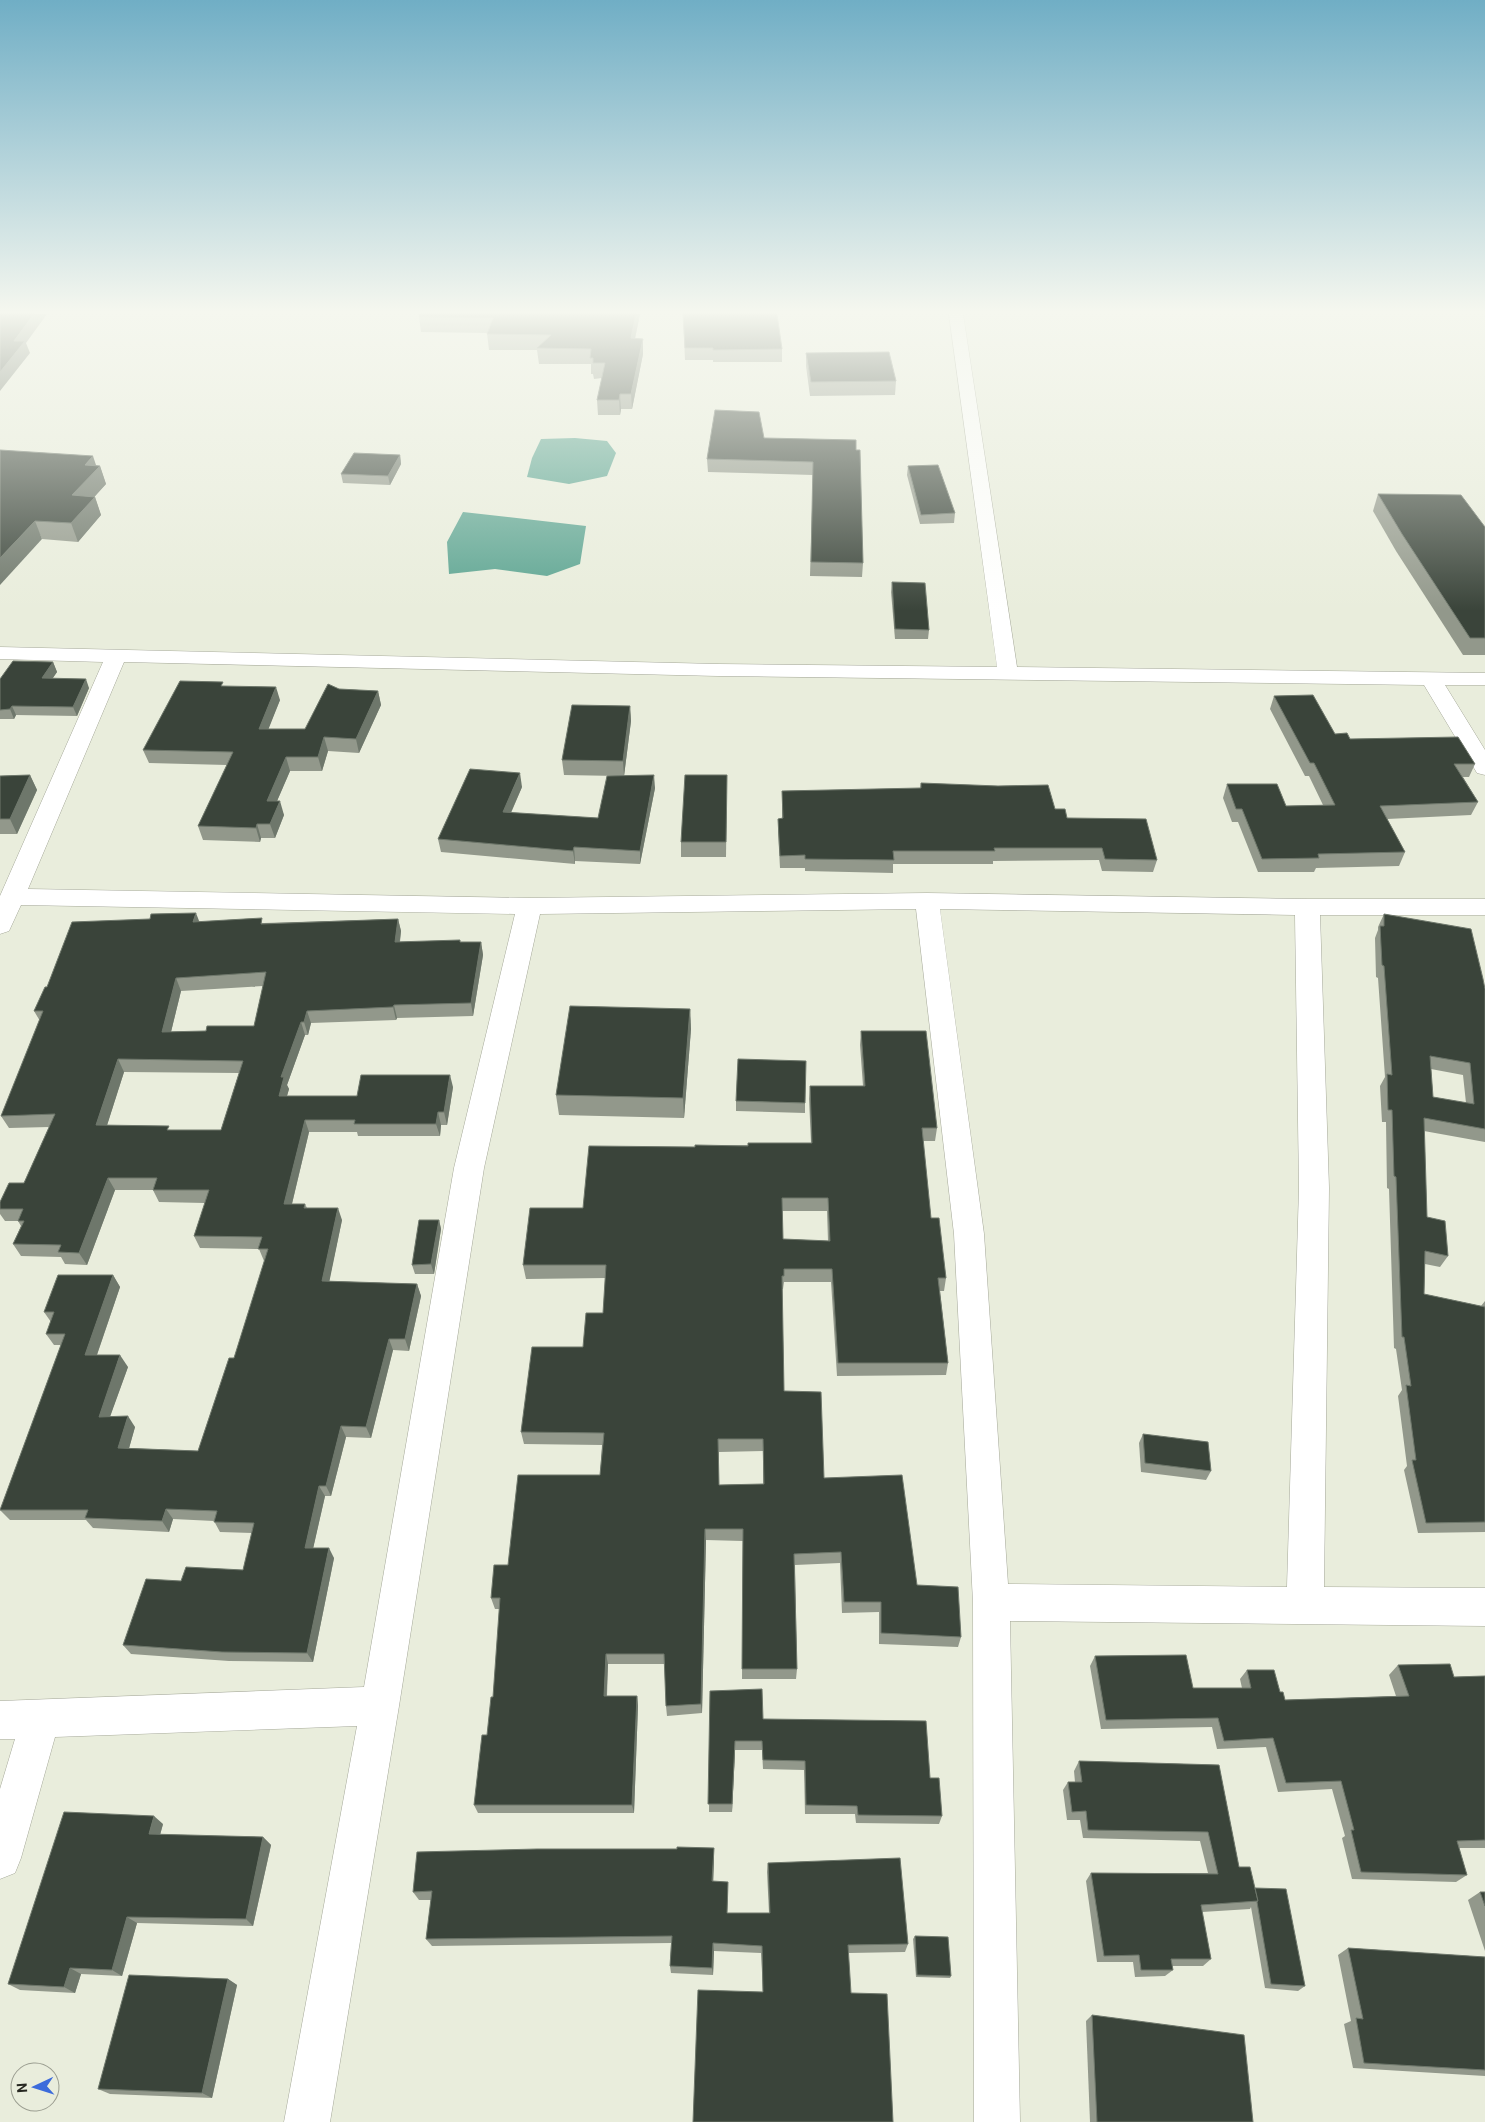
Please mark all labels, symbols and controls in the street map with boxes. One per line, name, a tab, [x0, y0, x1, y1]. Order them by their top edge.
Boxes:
north arrow	[10, 2062, 60, 2112]
text: N	[14, 2082, 30, 2093]

